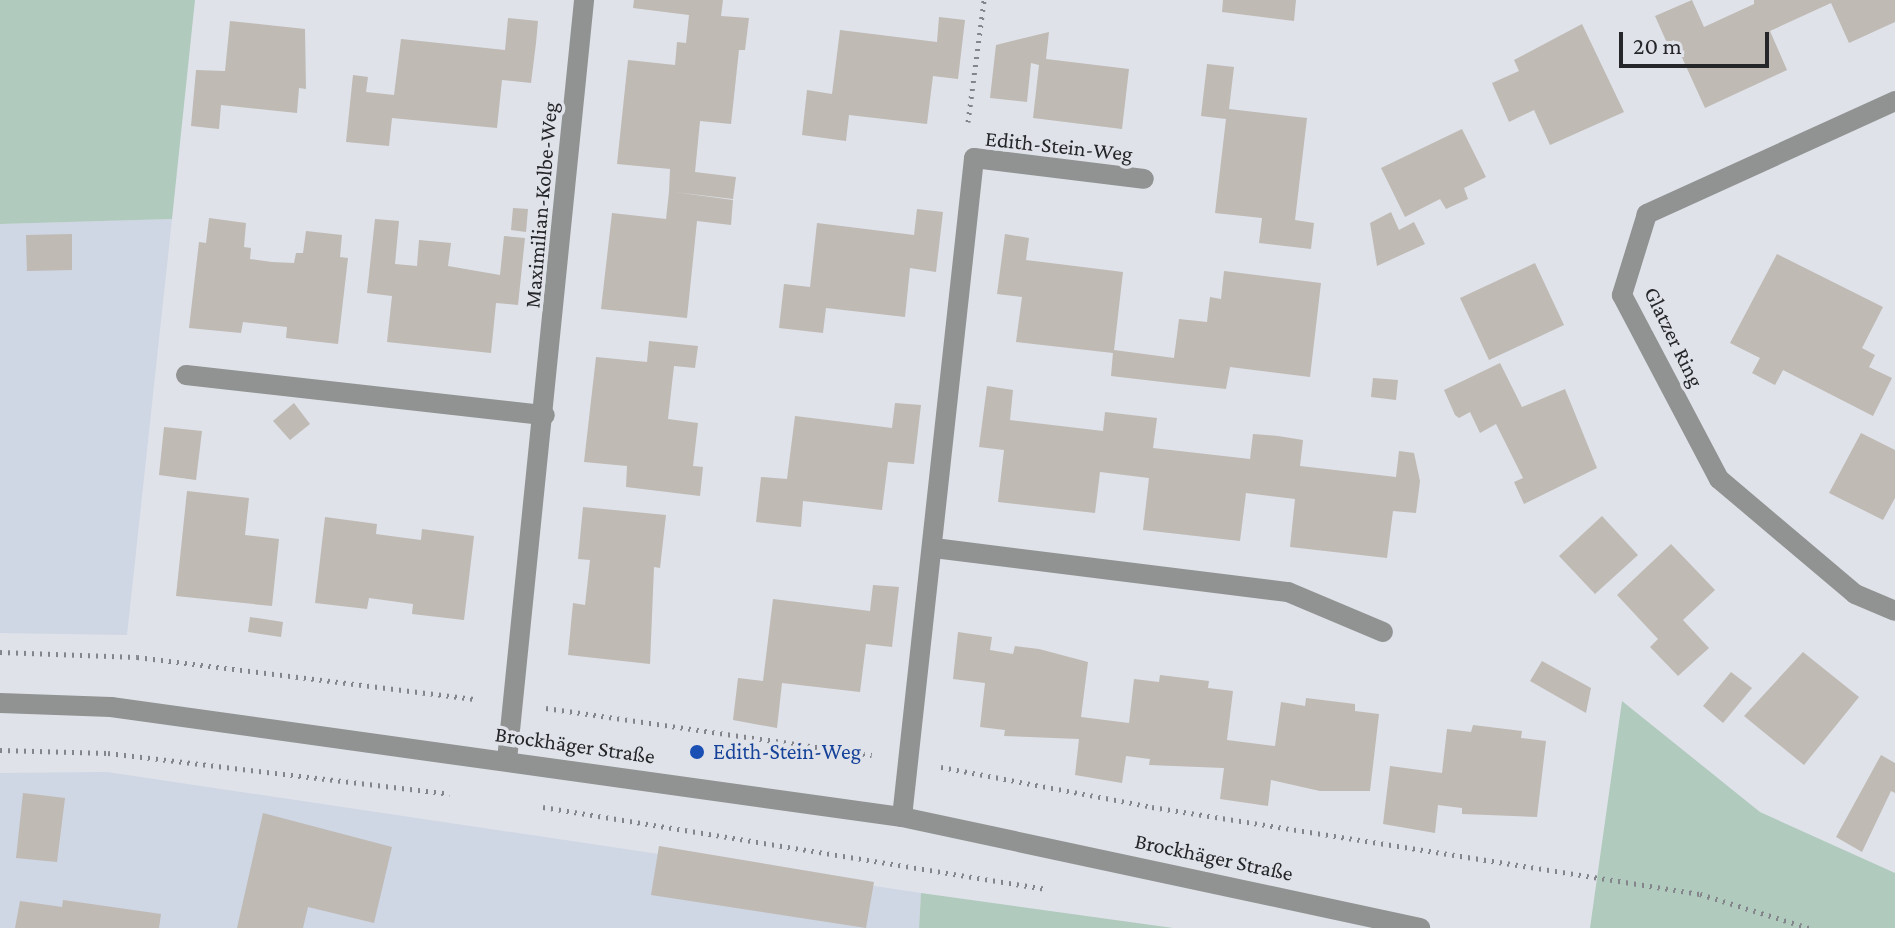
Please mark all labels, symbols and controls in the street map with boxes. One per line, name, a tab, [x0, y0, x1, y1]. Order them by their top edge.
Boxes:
scale bar	[1623, 16, 1773, 66]
text: 20 m	[1633, 32, 1682, 59]
street label: Maximilian-Kolbe-Weg	[519, 101, 563, 309]
street label: Edith-Stein-Weg	[984, 125, 1134, 167]
street label: Glatzer Ring	[1638, 283, 1710, 391]
street label: Brockhäger Straße	[493, 721, 657, 769]
place label: Edith-Stein-Weg	[713, 739, 861, 765]
marker: Edith-Stein-Weg	[688, 743, 706, 761]
street label: Brockhäger Straße	[1133, 827, 1295, 887]

